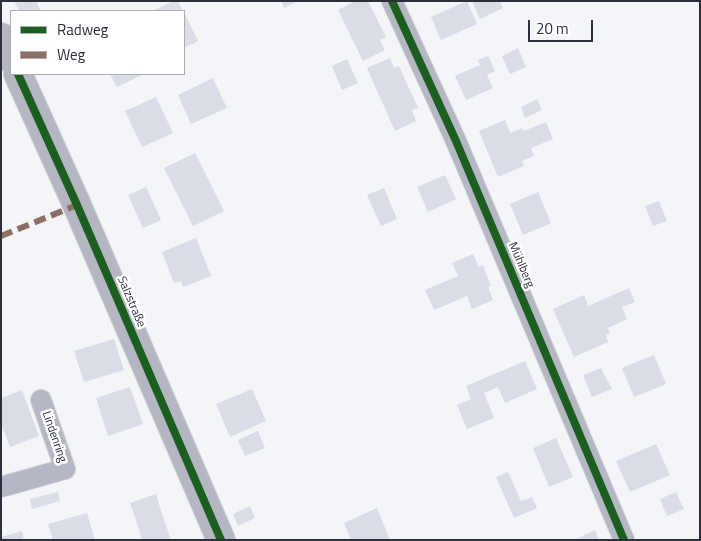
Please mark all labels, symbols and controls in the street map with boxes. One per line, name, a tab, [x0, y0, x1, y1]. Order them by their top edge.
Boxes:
legend	[10, 10, 185, 75]
scale bar	[531, 10, 596, 42]
text: 20 m	[536, 17, 569, 40]
text: Radweg	[57, 18, 108, 41]
text: Weg	[57, 43, 85, 66]
street label: Mühlberg	[505, 240, 537, 290]
street label: Salzstraße	[114, 274, 148, 330]
street label: Lindenring	[39, 410, 69, 464]

